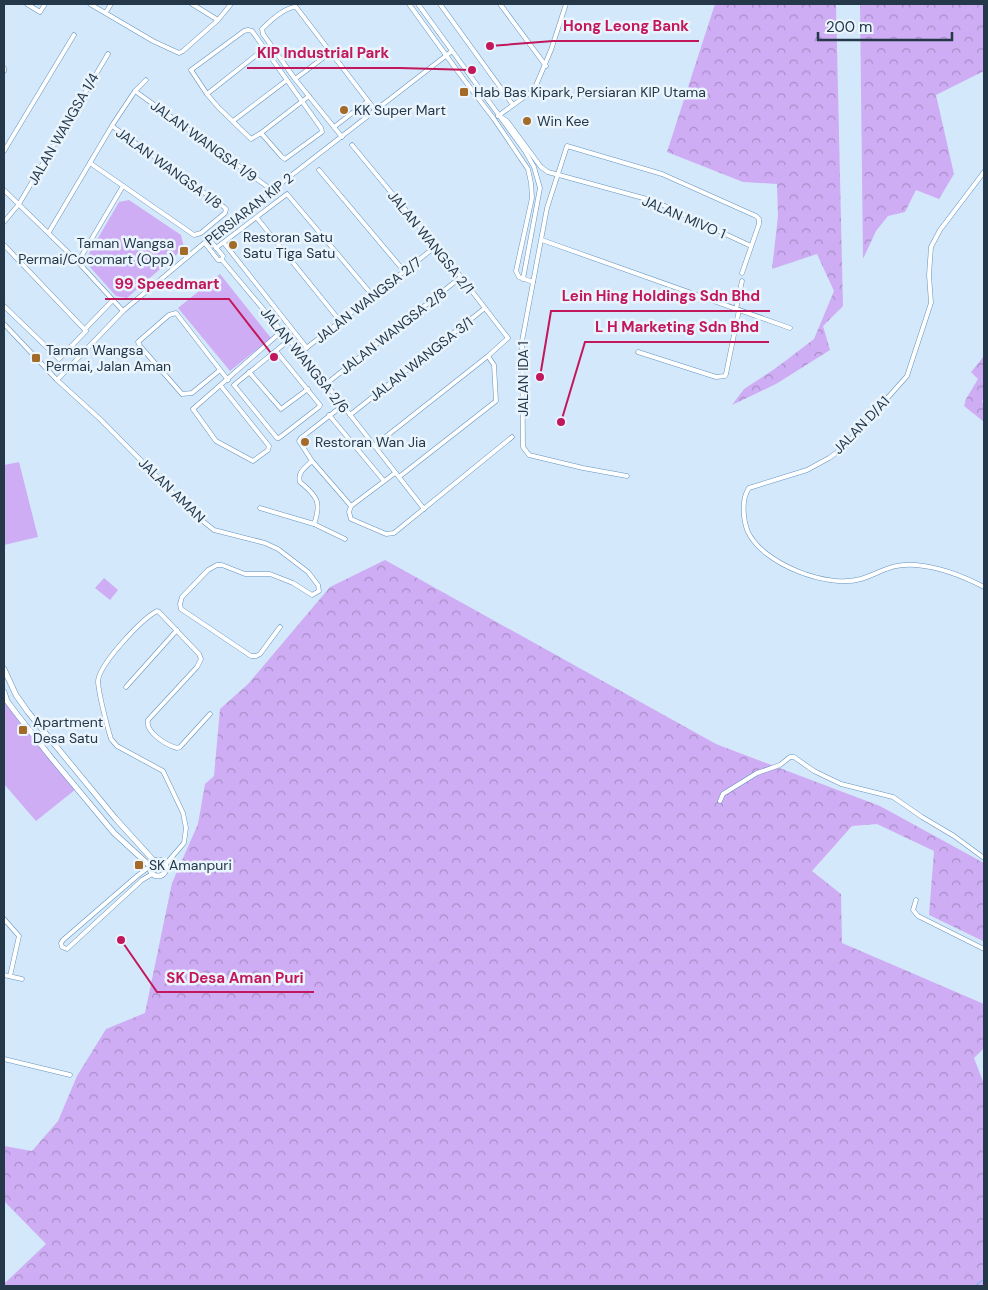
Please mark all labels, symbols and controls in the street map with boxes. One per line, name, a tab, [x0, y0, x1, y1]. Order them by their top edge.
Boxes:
scale bar	[818, 10, 952, 42]
callout: Hong Leong Bank	[553, 11, 699, 41]
text: Hong Leong Bank	[563, 16, 689, 36]
text: 200 m	[826, 17, 872, 37]
callout: KIP Industrial Park	[247, 38, 400, 68]
text: KIP Industrial Park	[257, 43, 389, 63]
street label: JALAN WANGSA 1/4	[24, 69, 103, 188]
place label: Hab Bas Kipark, Persiaran KIP Utama	[474, 83, 706, 101]
marker: Hab Bas Kipark, Persiaran KIP Utama	[458, 86, 470, 98]
street label: JALAN WANGSA 1/9	[147, 96, 261, 186]
place label: KK Super Mart	[354, 101, 446, 119]
marker: KK Super Mart	[338, 104, 350, 116]
place label: Win Kee	[537, 112, 589, 130]
marker: Win Kee	[521, 115, 533, 127]
street label: JALAN WANGSA 1/8	[112, 123, 226, 213]
street label: PERSIARAN KIP 2	[201, 169, 297, 249]
street label: JALAN WANGSA 2/1	[384, 187, 478, 297]
street label: JALAN MIVO 1	[640, 191, 728, 243]
place label: Restoran Satu Satu Tiga Satu	[243, 228, 335, 262]
place label: Taman Wangsa Permai/Cocomart (Opp)	[18, 234, 174, 268]
marker: Restoran Satu Satu Tiga Satu	[227, 239, 239, 251]
marker: Taman Wangsa Permai/Cocomart (Opp)	[178, 245, 190, 257]
street label: JALAN WANGSA 2/7	[311, 253, 425, 347]
callout: 99 Speedmart	[105, 269, 229, 299]
text: 99 Speedmart	[115, 274, 219, 294]
callout: Lein Hing Holdings Sdn Bhd	[551, 281, 770, 311]
street label: JALAN WANGSA 2/8	[336, 284, 450, 378]
text: Lein Hing Holdings Sdn Bhd	[562, 286, 760, 306]
street label: JALAN WANGSA 2/6	[257, 303, 353, 417]
callout: L H Marketing Sdn Bhd	[585, 312, 769, 342]
street label: JALAN WANGSA 3/1	[366, 313, 476, 405]
text: L H Marketing Sdn Bhd	[595, 317, 759, 337]
place label: Taman Wangsa Permai, Jalan Aman	[46, 341, 171, 375]
street label: JALAN IDA 1	[514, 341, 532, 417]
marker: Taman Wangsa Permai, Jalan Aman	[30, 352, 42, 364]
street label: JALAN D/A1	[829, 392, 893, 458]
place label: Restoran Wan Jia	[315, 433, 426, 451]
marker: Restoran Wan Jia	[299, 436, 311, 448]
street label: JALAN AMAN	[135, 454, 209, 526]
place label: Apartment Desa Satu	[33, 713, 103, 747]
marker: Apartment Desa Satu	[17, 724, 29, 736]
place label: SK Amanpuri	[149, 856, 232, 874]
marker: SK Amanpuri	[133, 859, 145, 871]
callout: SK Desa Aman Puri	[157, 962, 314, 992]
text: SK Desa Aman Puri	[166, 968, 304, 988]

